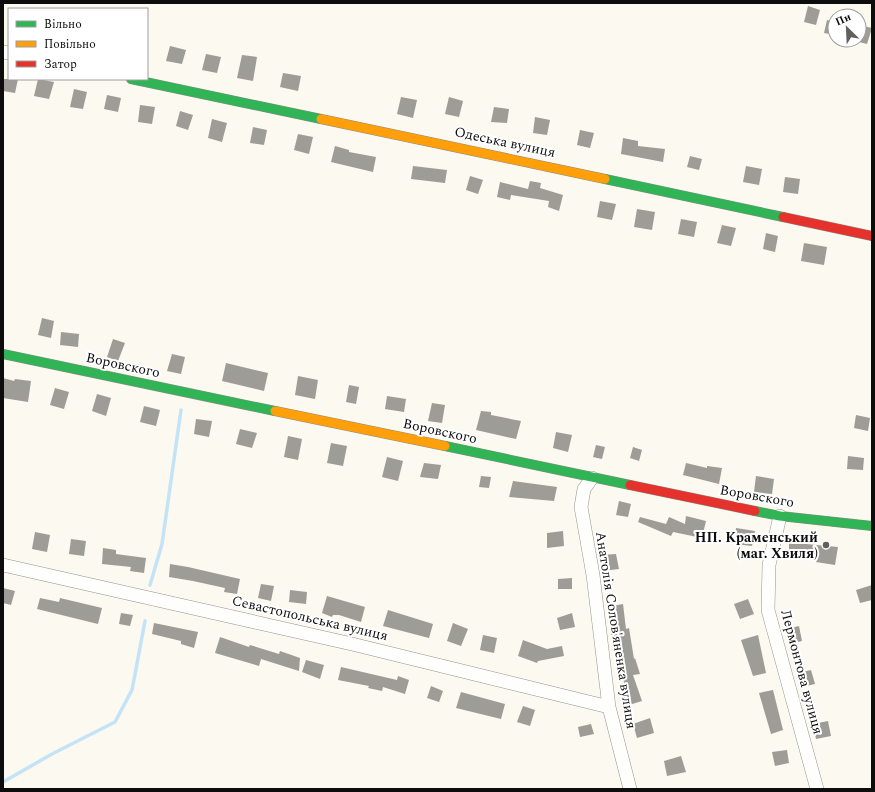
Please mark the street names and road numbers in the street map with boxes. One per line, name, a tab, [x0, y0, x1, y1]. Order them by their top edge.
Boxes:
street label: Одеська вулиця	[453, 121, 557, 163]
street label: Воровского	[84, 347, 162, 383]
street label: Воровского	[401, 413, 479, 449]
street label: Воровского	[718, 479, 796, 513]
street label: Анатолія Солов'яненка вулиця	[590, 530, 642, 730]
street label: Севастопольська вулиця	[230, 590, 390, 646]
street label: Лермонтова вулиця	[775, 607, 829, 737]

